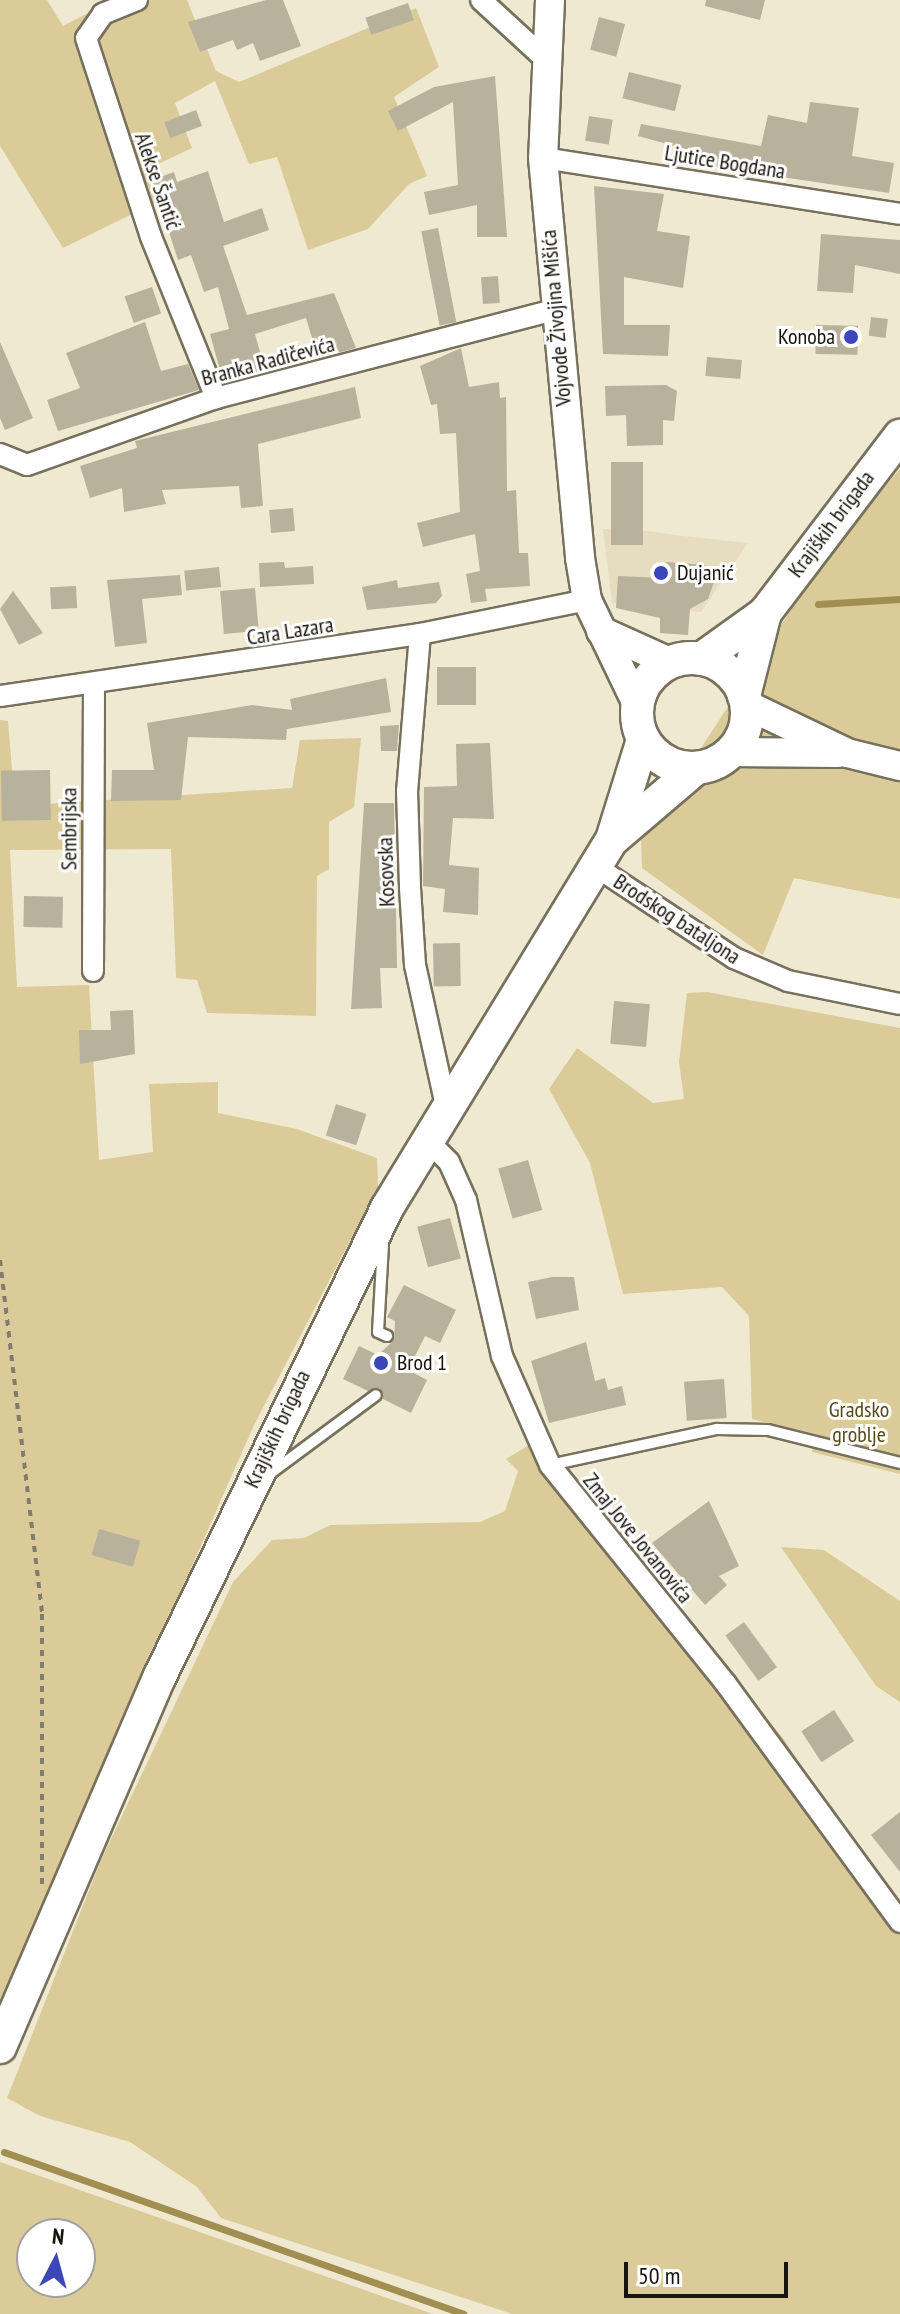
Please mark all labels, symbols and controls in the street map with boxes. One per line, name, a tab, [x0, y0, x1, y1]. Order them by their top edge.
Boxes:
street label: Alekse Šantić	[129, 129, 187, 233]
street label: Ljutice Bogdana	[663, 139, 787, 185]
street label: Vojvode Živojina Mišića	[535, 228, 577, 408]
place label: Konoba	[778, 324, 835, 350]
marker: Konoba	[842, 328, 860, 346]
street label: Branka Radičevića	[199, 331, 337, 391]
street label: Krajiških brigada	[782, 465, 880, 583]
place label: Dujanić	[677, 560, 734, 586]
marker: Dujanić	[652, 564, 670, 582]
street label: Cara Lazara	[245, 611, 335, 651]
street label: Sembrijska	[56, 788, 82, 870]
street label: Kosovska	[372, 837, 400, 907]
street label: Brodskog bataljona	[609, 868, 745, 970]
place label: Brod 1	[397, 1350, 447, 1376]
marker: Brod 1	[372, 1354, 390, 1372]
street label: Krajiških brigada	[238, 1366, 316, 1492]
park label: Gradsko groblje	[829, 1396, 889, 1448]
street label: Zmaj Jove Jovanovića	[578, 1468, 698, 1608]
north arrow	[16, 2218, 96, 2298]
text: N	[51, 2222, 66, 2251]
scale bar	[628, 2246, 792, 2296]
text: 50 m	[638, 2260, 680, 2291]

